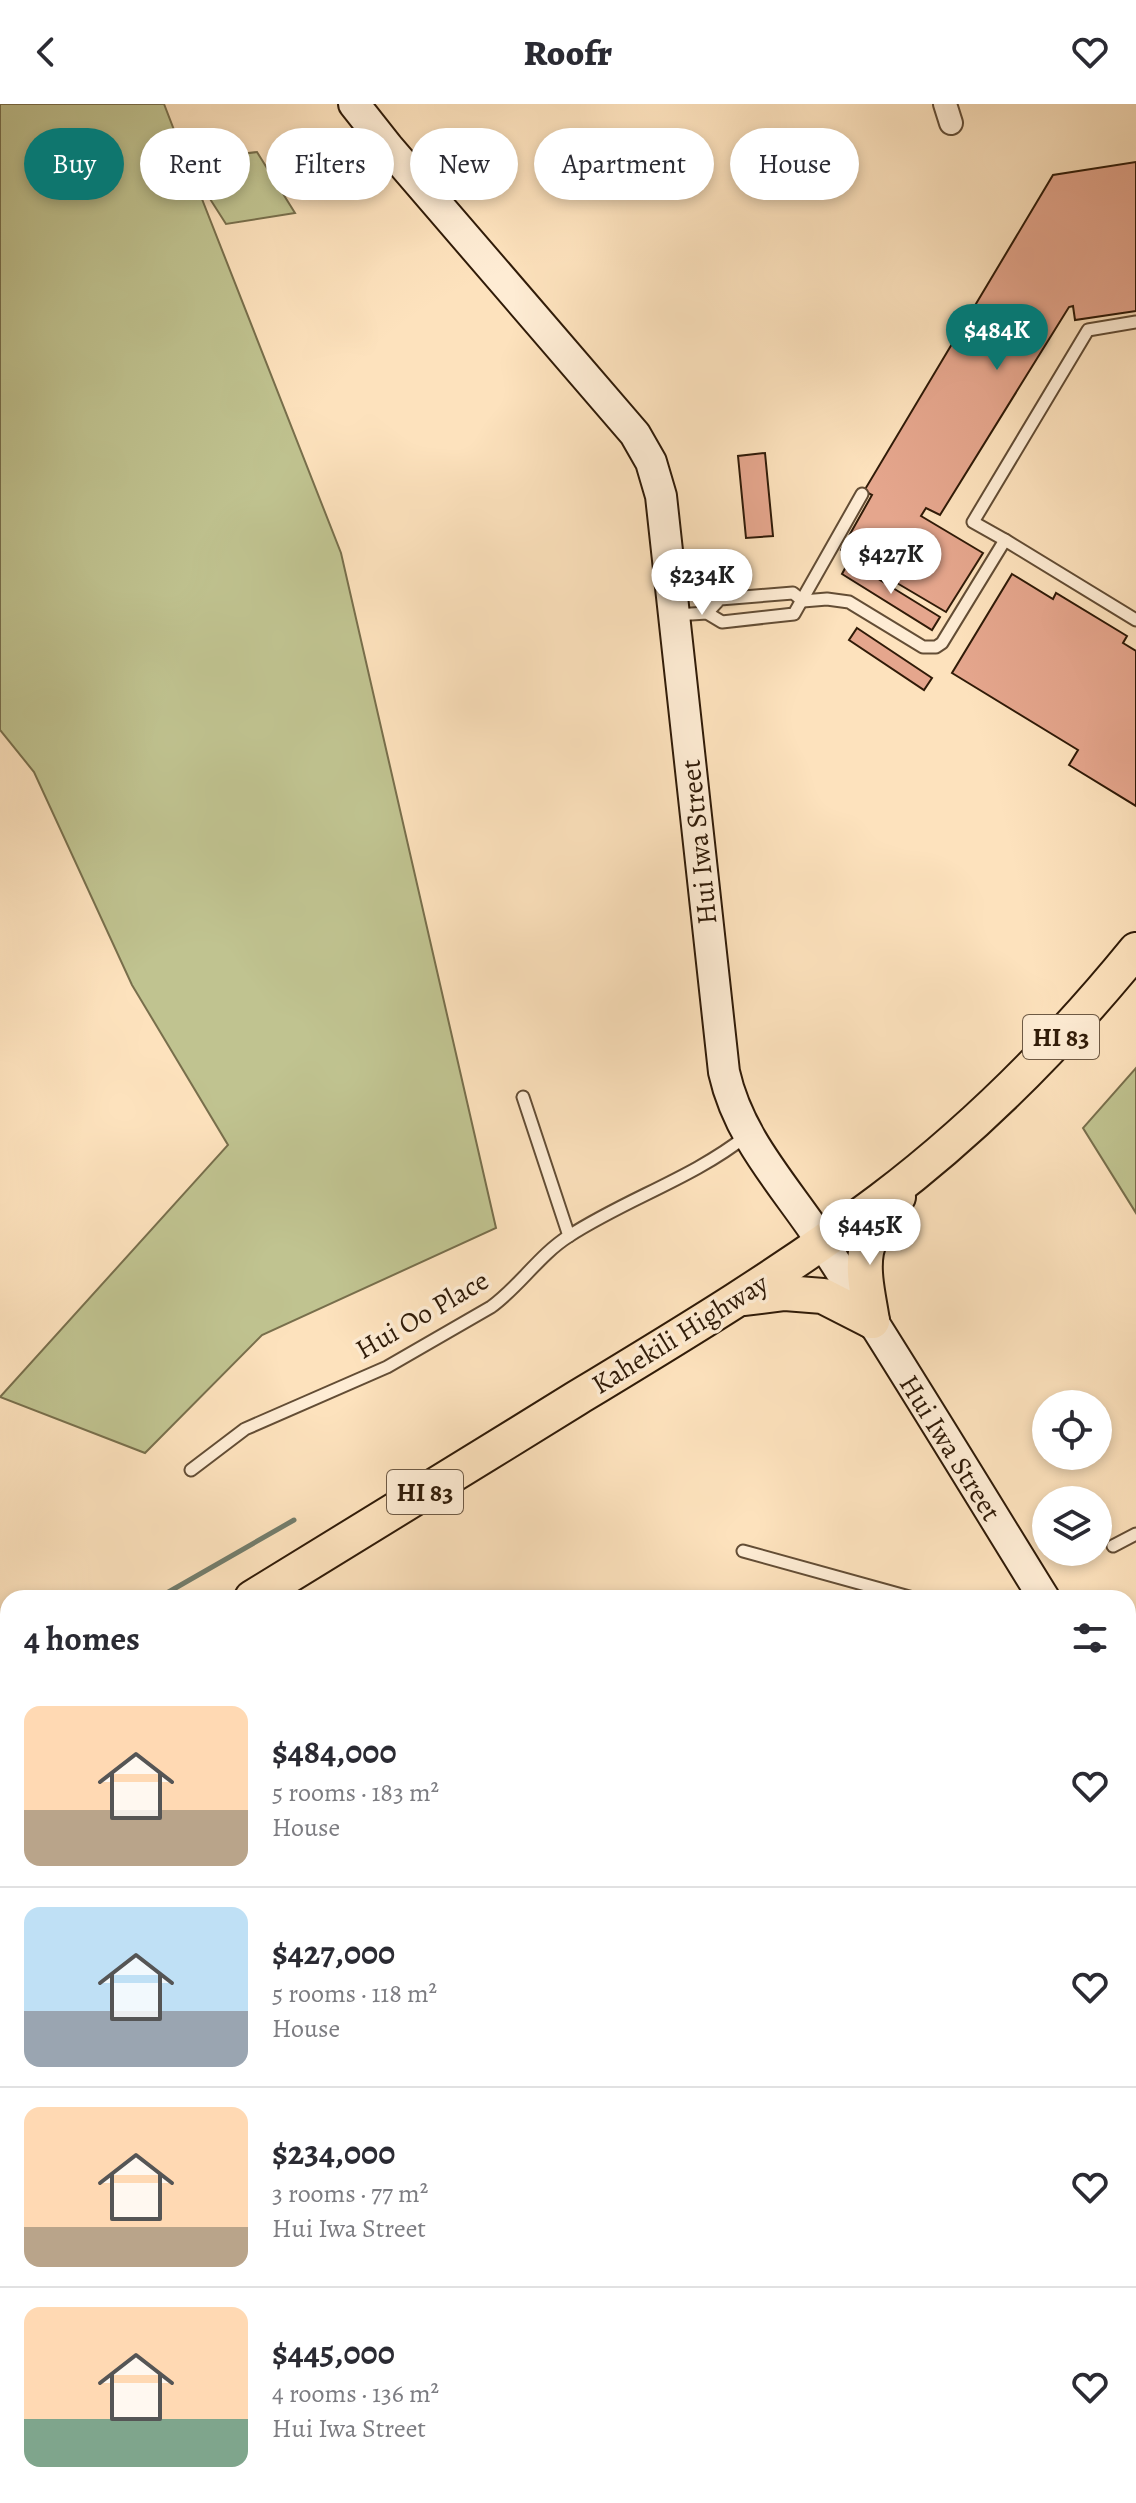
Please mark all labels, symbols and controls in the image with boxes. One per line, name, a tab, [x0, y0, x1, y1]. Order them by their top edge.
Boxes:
text: Roofr	[524, 28, 612, 77]
icon: back	[24, 30, 68, 74]
icon: heart	[1068, 30, 1112, 74]
chip: Buy	[24, 128, 124, 200]
chip: Rent	[140, 128, 250, 200]
chip: Filters	[266, 128, 394, 200]
chip: New	[410, 128, 518, 200]
chip: Apartment	[534, 128, 714, 200]
chip: House	[730, 128, 859, 200]
pin: $484K	[941, 304, 1053, 372]
text: $484K	[964, 312, 1030, 347]
pin: $427K	[835, 528, 947, 596]
text: $427K	[858, 536, 924, 571]
pin: $234K	[646, 549, 758, 617]
text: $234K	[669, 557, 735, 592]
street label: Hui Iwa Street	[671, 758, 727, 926]
road number: HI 83	[1023, 1015, 1099, 1059]
pin: $445K	[814, 1199, 926, 1267]
text: $445K	[838, 1207, 902, 1242]
street label: Hui Oo Place	[348, 1262, 496, 1368]
street label: Kahekili Highway	[585, 1264, 776, 1403]
street label: Hui Iwa Street	[890, 1368, 1010, 1528]
map controls	[1032, 1390, 1112, 1566]
button: locate	[1032, 1390, 1112, 1470]
road number: HI 83	[387, 1470, 463, 1514]
button: layers	[1032, 1486, 1112, 1566]
text: 4 homes	[24, 1615, 140, 1662]
icon: filters	[1068, 1616, 1112, 1660]
text: $484,000	[272, 1728, 397, 1775]
icon: home	[88, 1738, 184, 1834]
icon: heart	[1068, 1764, 1112, 1808]
text: 5 rooms · 183 m²	[272, 1775, 439, 1810]
text: House	[272, 1810, 340, 1845]
text: $427,000	[272, 1929, 395, 1976]
icon: home	[88, 1939, 184, 2035]
icon: heart	[1068, 1965, 1112, 2009]
text: 5 rooms · 118 m²	[272, 1976, 437, 2011]
text: House	[272, 2011, 340, 2046]
text: $234,000	[272, 2129, 395, 2176]
icon: home	[88, 2139, 184, 2235]
icon: heart	[1068, 2165, 1112, 2209]
text: 3 rooms · 77 m²	[272, 2176, 428, 2211]
text: Hui Iwa Street	[272, 2211, 426, 2246]
text: $445,000	[272, 2329, 395, 2376]
icon: home	[88, 2339, 184, 2435]
icon: heart	[1068, 2365, 1112, 2409]
text: 4 rooms · 136 m²	[272, 2376, 439, 2411]
text: Hui Iwa Street	[272, 2411, 426, 2446]

